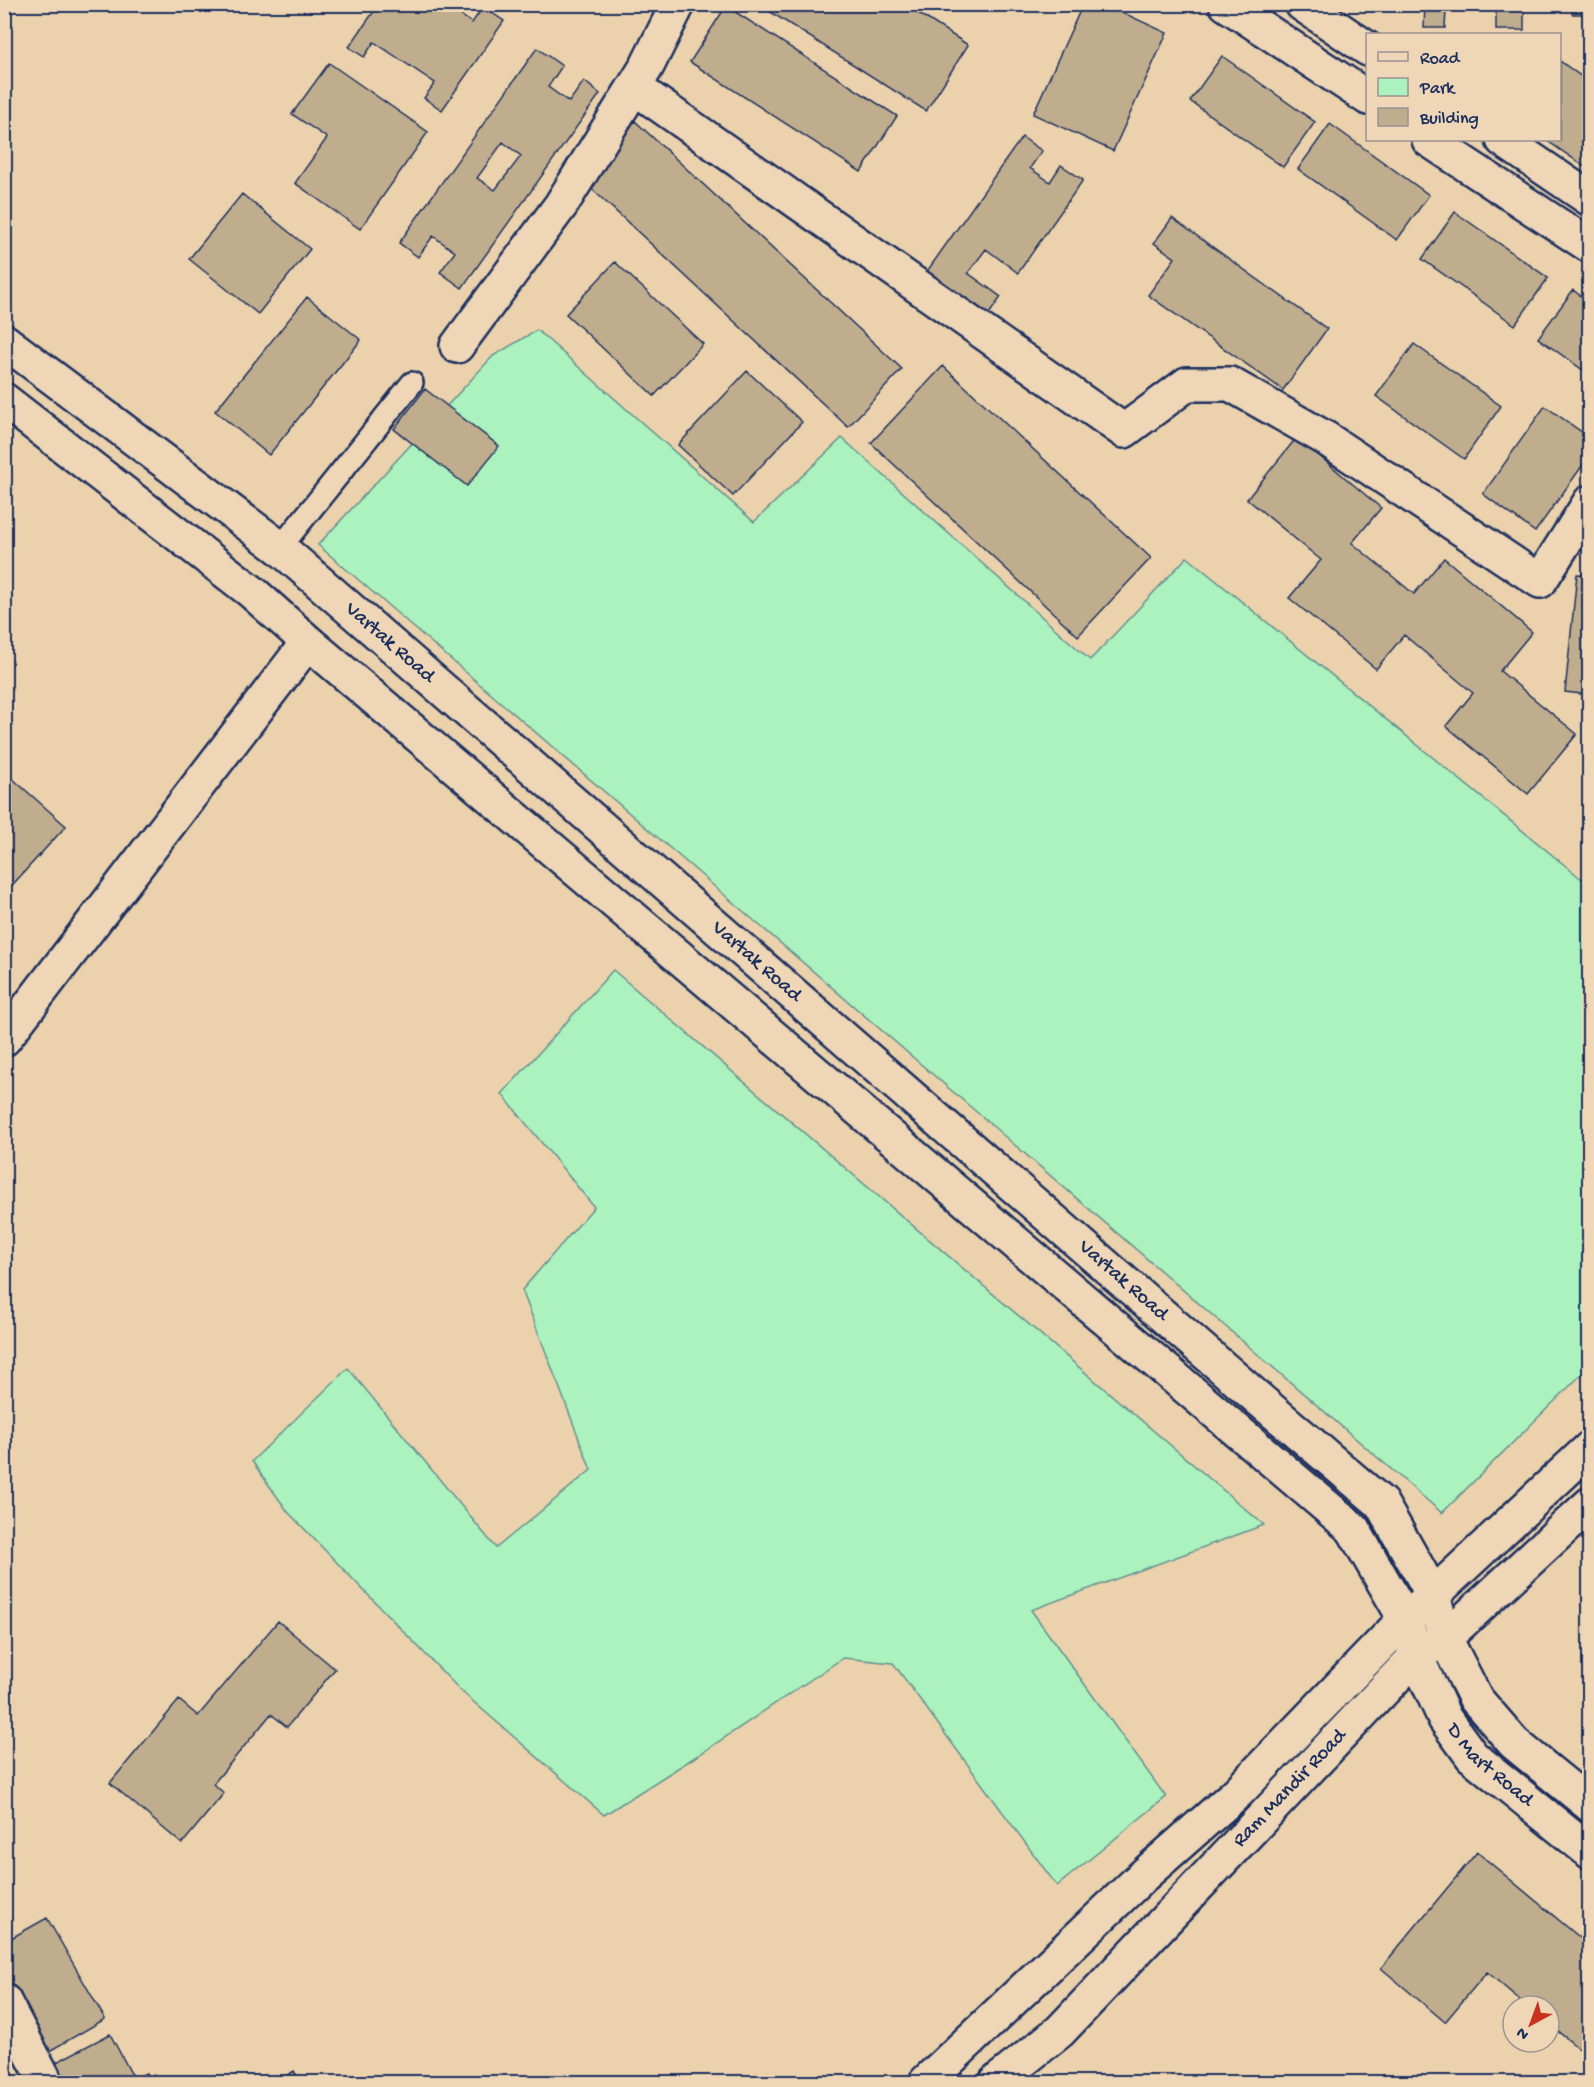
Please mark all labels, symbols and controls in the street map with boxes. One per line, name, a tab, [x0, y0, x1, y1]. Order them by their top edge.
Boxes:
legend	[1366, 33, 1561, 141]
text: Road	[1420, 49, 1461, 70]
text: Park	[1419, 79, 1456, 100]
text: Building	[1419, 109, 1479, 130]
street label: Vartak Road	[338, 597, 441, 690]
street label: Vartak Road	[705, 915, 808, 1009]
street label: Vartak Road	[1072, 1234, 1174, 1328]
street label: D Mart Road	[1439, 1717, 1539, 1814]
street label: Ram Mandir Road	[1228, 1723, 1353, 1853]
north arrow	[1501, 1994, 1561, 2054]
text: N	[1513, 2022, 1534, 2043]

